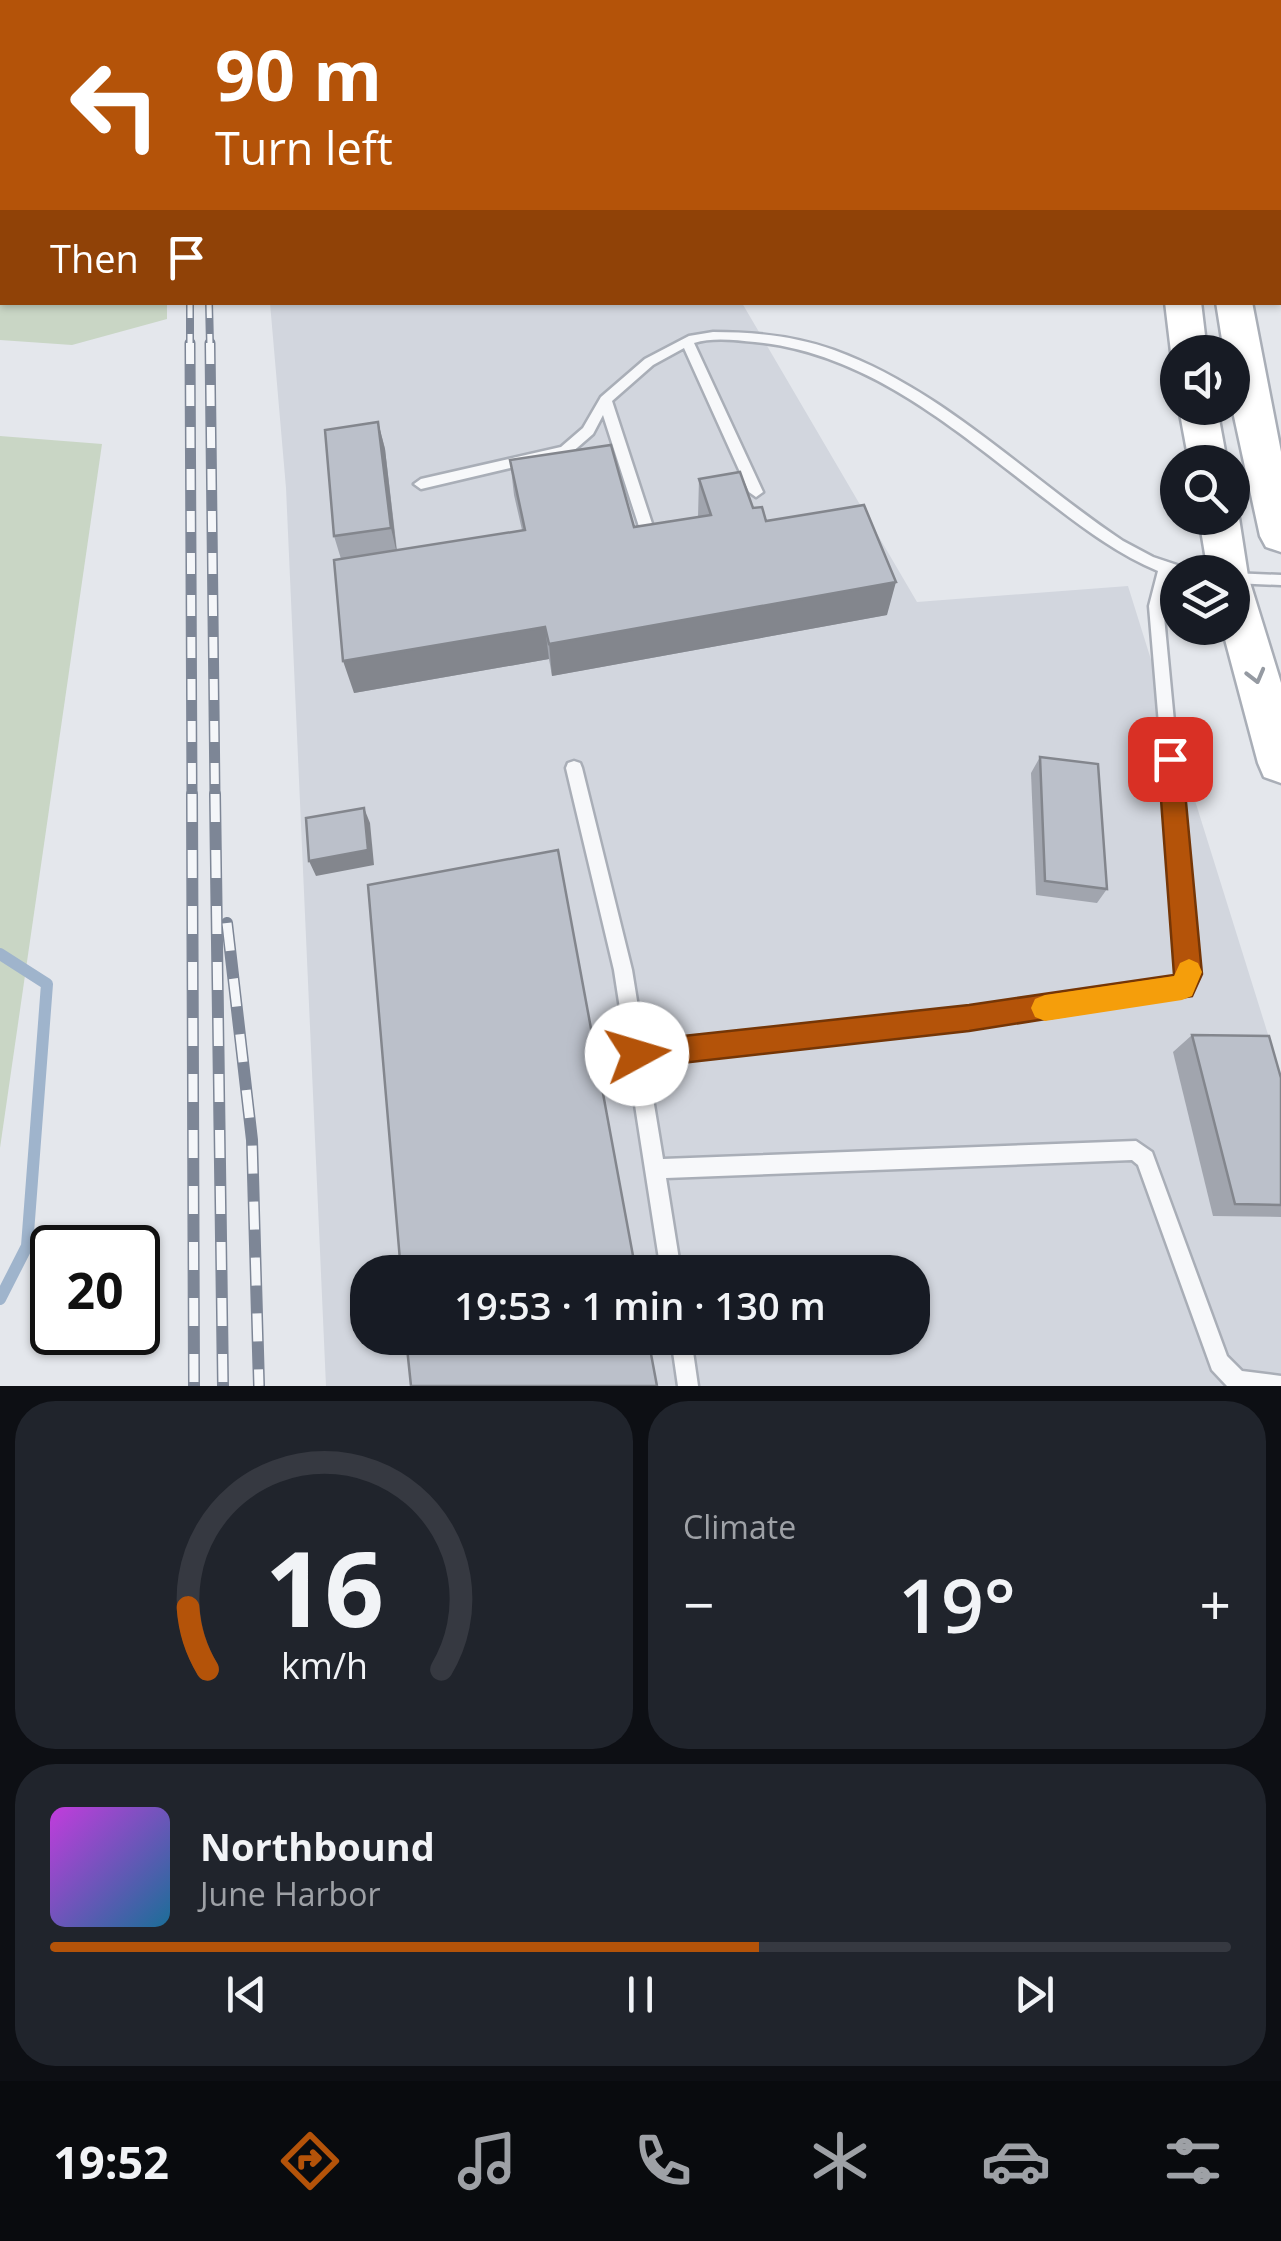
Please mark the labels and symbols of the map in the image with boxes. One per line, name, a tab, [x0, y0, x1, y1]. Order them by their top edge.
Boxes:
one-way arrow	[1244, 666, 1265, 684]
pin	[1128, 717, 1213, 802]
position arrow	[585, 1002, 689, 1106]
speed limit sign: 20	[30, 1225, 160, 1355]

